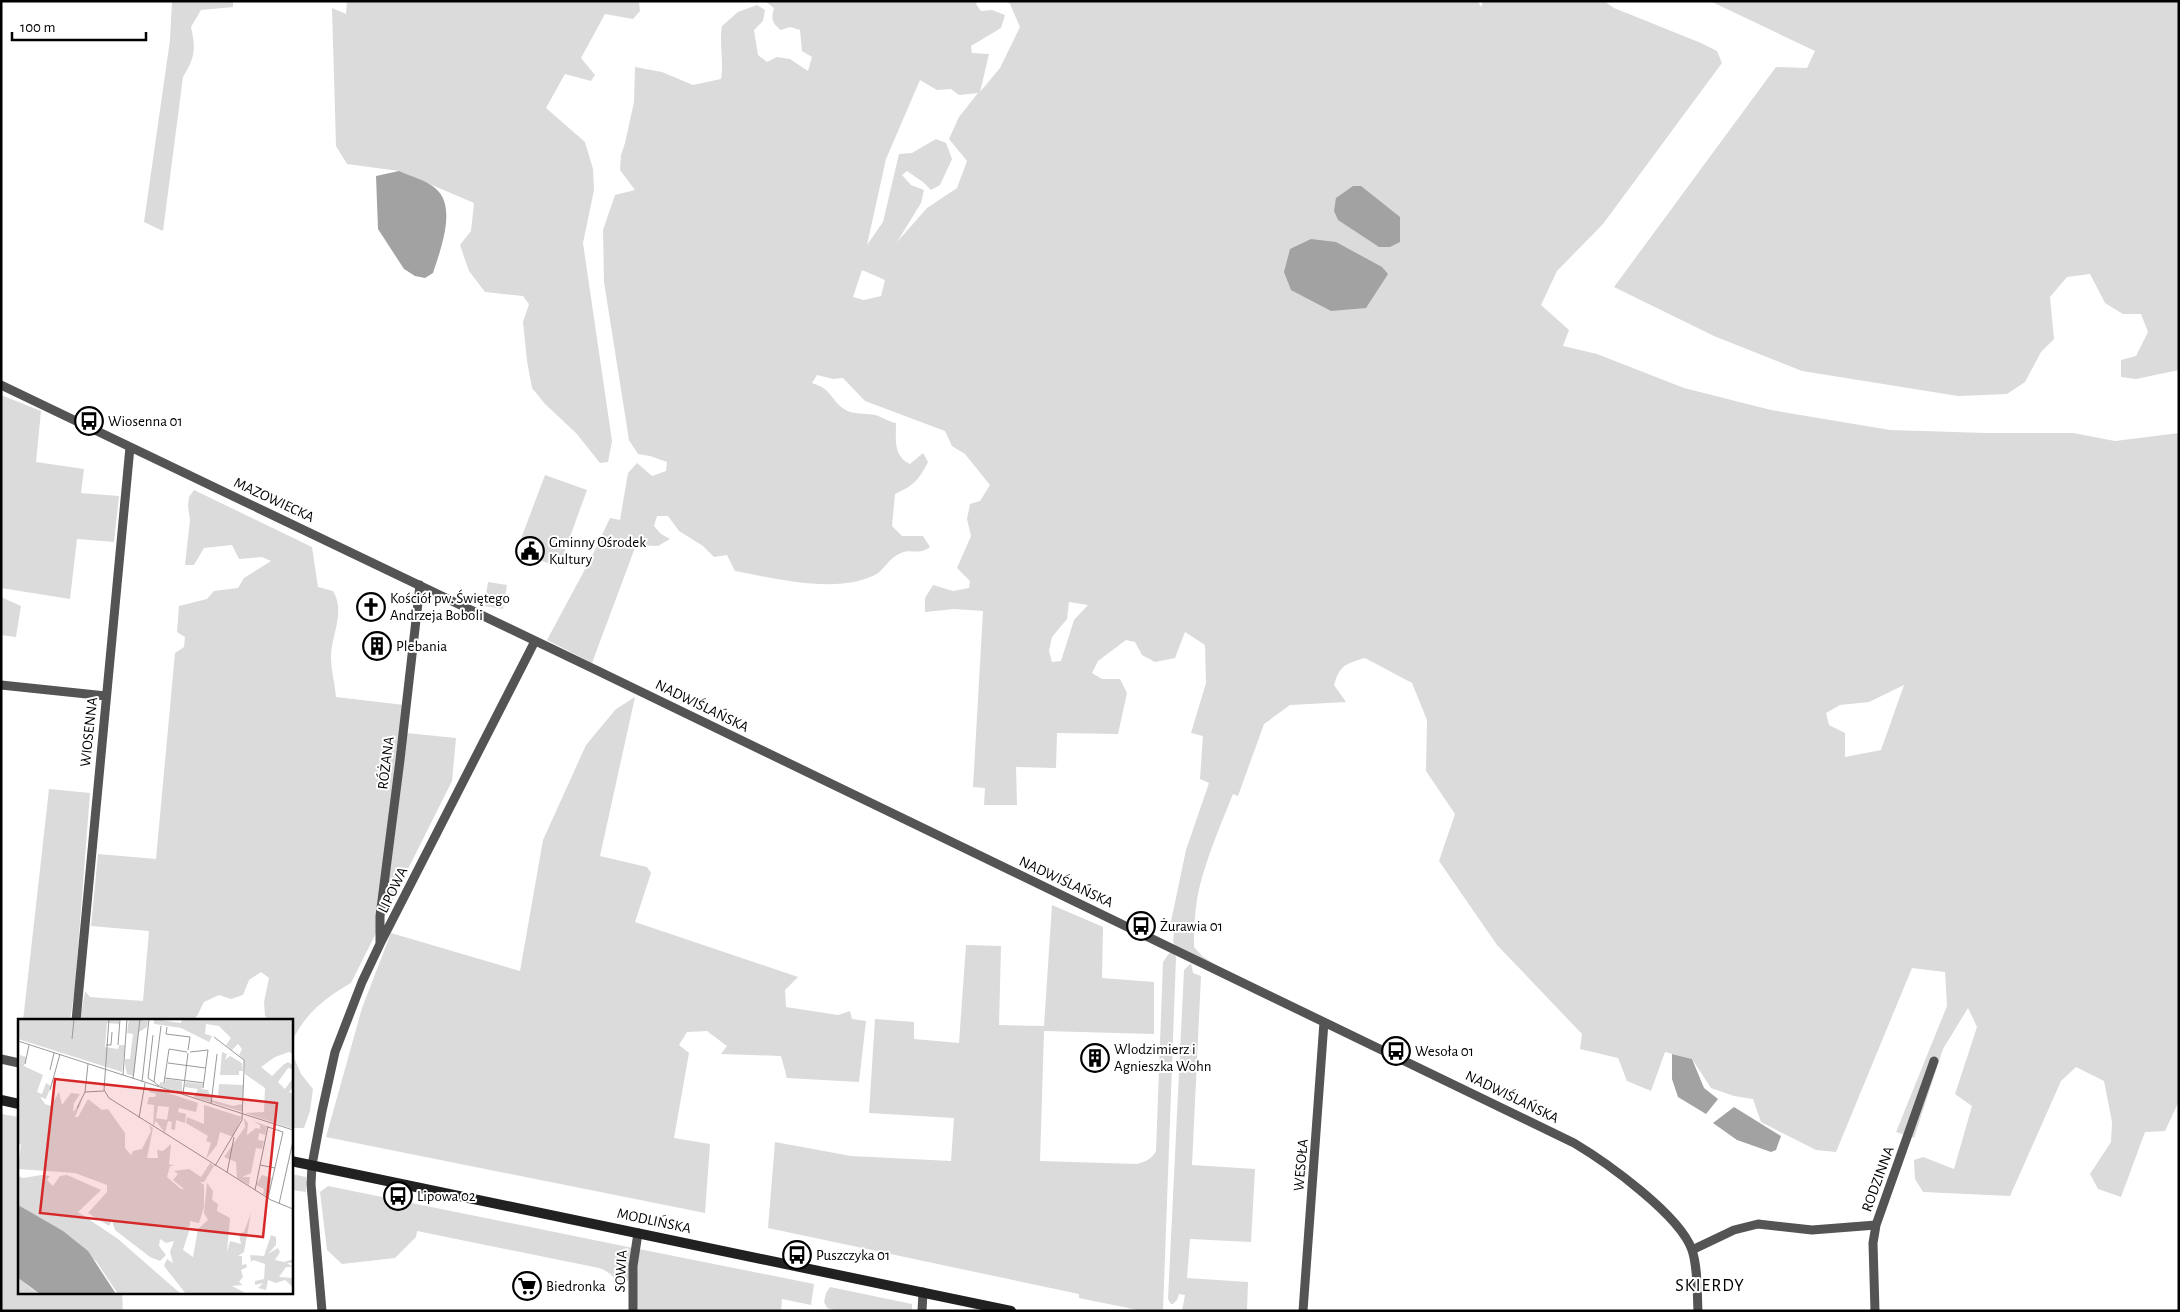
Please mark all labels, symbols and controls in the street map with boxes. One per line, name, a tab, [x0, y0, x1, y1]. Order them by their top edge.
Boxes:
scale bar	[12, 10, 146, 42]
text: 100 m	[20, 20, 55, 35]
bus stop icon: Wiosenna 01	[74, 406, 104, 436]
place label: Wiosenna 01	[108, 414, 183, 429]
street label: MAZOWIECKA	[232, 475, 317, 525]
place label: Gminny Ośrodek Kultury	[549, 535, 646, 567]
public building icon: Gminny Ośrodek Kultury	[515, 536, 545, 566]
place label: Kościół pw. Świętego Andrzeja Boboli	[390, 589, 510, 623]
church icon: Kościół pw. Świętego Andrzeja Boboli	[356, 592, 386, 622]
building icon: Plebania	[362, 631, 392, 661]
place label: Plebania	[396, 639, 447, 654]
street label: NADWIŚLAŃSKA	[653, 675, 752, 735]
street label: WIOSENNA	[78, 696, 100, 768]
street label: RÓŻANA	[373, 735, 397, 790]
street label: NADWIŚLAŃSKA	[1017, 852, 1117, 910]
street label: LIPOWA	[375, 864, 411, 915]
bus stop icon: Żurawia 01	[1126, 911, 1156, 941]
place label: Żurawia 01	[1160, 917, 1223, 934]
inset map	[18, 1019, 292, 1294]
bus stop icon: Wesoła 01	[1381, 1036, 1411, 1066]
place label: Wlodzimierz i Agnieszka Wohn	[1114, 1042, 1211, 1074]
building icon: Wlodzimierz i Agnieszka Wohn	[1080, 1043, 1110, 1073]
place label: Wesoła 01	[1415, 1044, 1474, 1059]
street label: NADWIŚLAŃSKA	[1463, 1066, 1562, 1126]
street label: WESOŁA	[1291, 1138, 1311, 1192]
street label: RODZINNA	[1859, 1144, 1897, 1214]
bus stop icon: Lipowa 02	[383, 1181, 413, 1211]
place label: Lipowa 02	[417, 1189, 476, 1204]
street label: MODLIŃSKA	[616, 1204, 693, 1236]
bus stop icon: Puszczyka 01	[782, 1240, 812, 1270]
place label: Puszczyka 01	[816, 1248, 890, 1263]
street label: SOWIA	[612, 1249, 630, 1293]
supermarket icon: Biedronka	[512, 1271, 542, 1301]
district label: SKIERDY	[1675, 1277, 1745, 1295]
place label: Biedronka	[546, 1279, 606, 1294]

